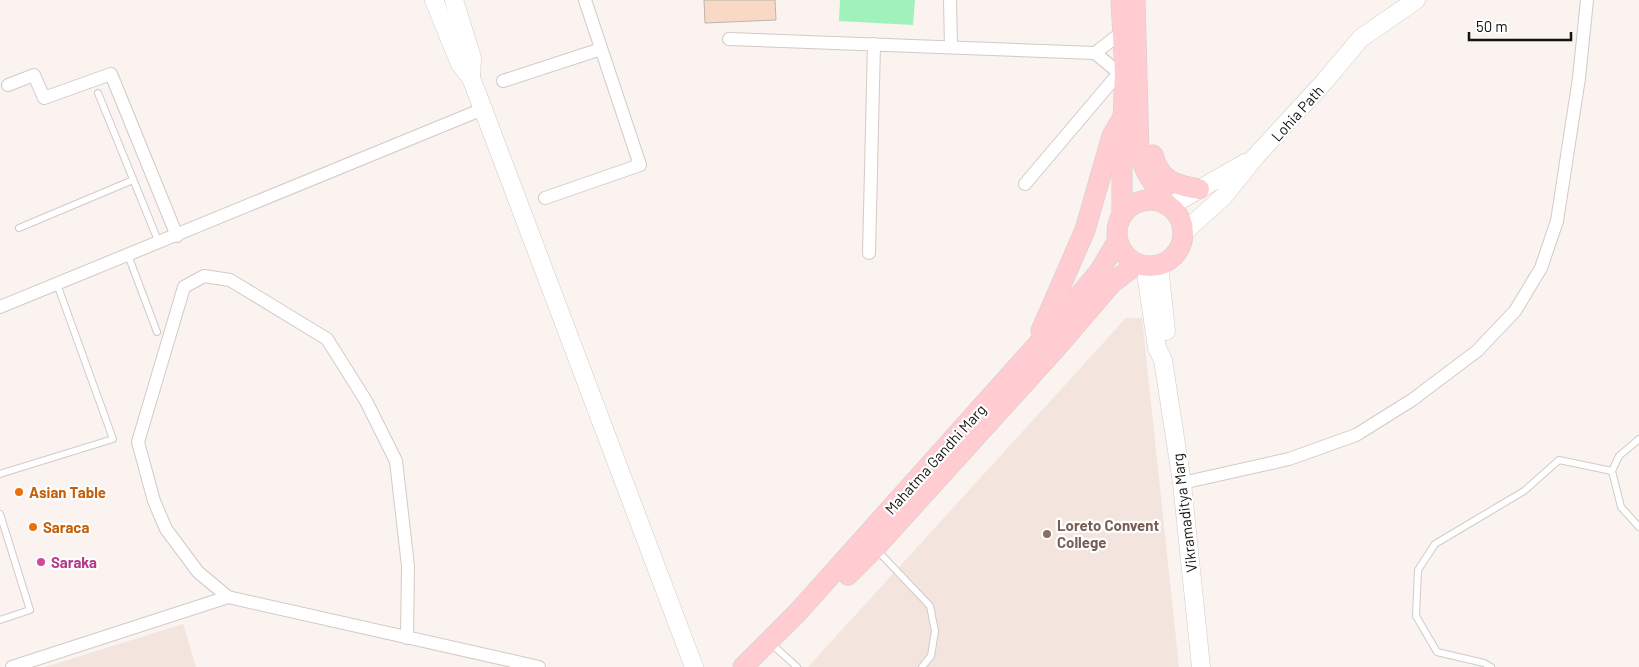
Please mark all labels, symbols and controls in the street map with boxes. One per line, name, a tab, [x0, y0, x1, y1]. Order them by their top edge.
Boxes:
scale bar	[1469, 10, 1572, 42]
text: 50 m	[1476, 17, 1508, 35]
street label: Lohia Path	[1267, 81, 1327, 145]
street label: Mahatma Gandhi Marg	[881, 400, 989, 518]
street label: Vikramaditya Marg	[1168, 452, 1200, 574]
place label: Asian Table	[29, 483, 106, 501]
marker: Asian Table	[13, 486, 25, 498]
place label: Loreto Convent College	[1057, 516, 1159, 551]
place label: Saraca	[43, 518, 89, 536]
marker: Saraca	[27, 521, 39, 533]
marker: Loreto Convent College	[1041, 528, 1053, 540]
place label: Saraka	[51, 553, 97, 571]
marker: Saraka	[35, 556, 47, 568]

